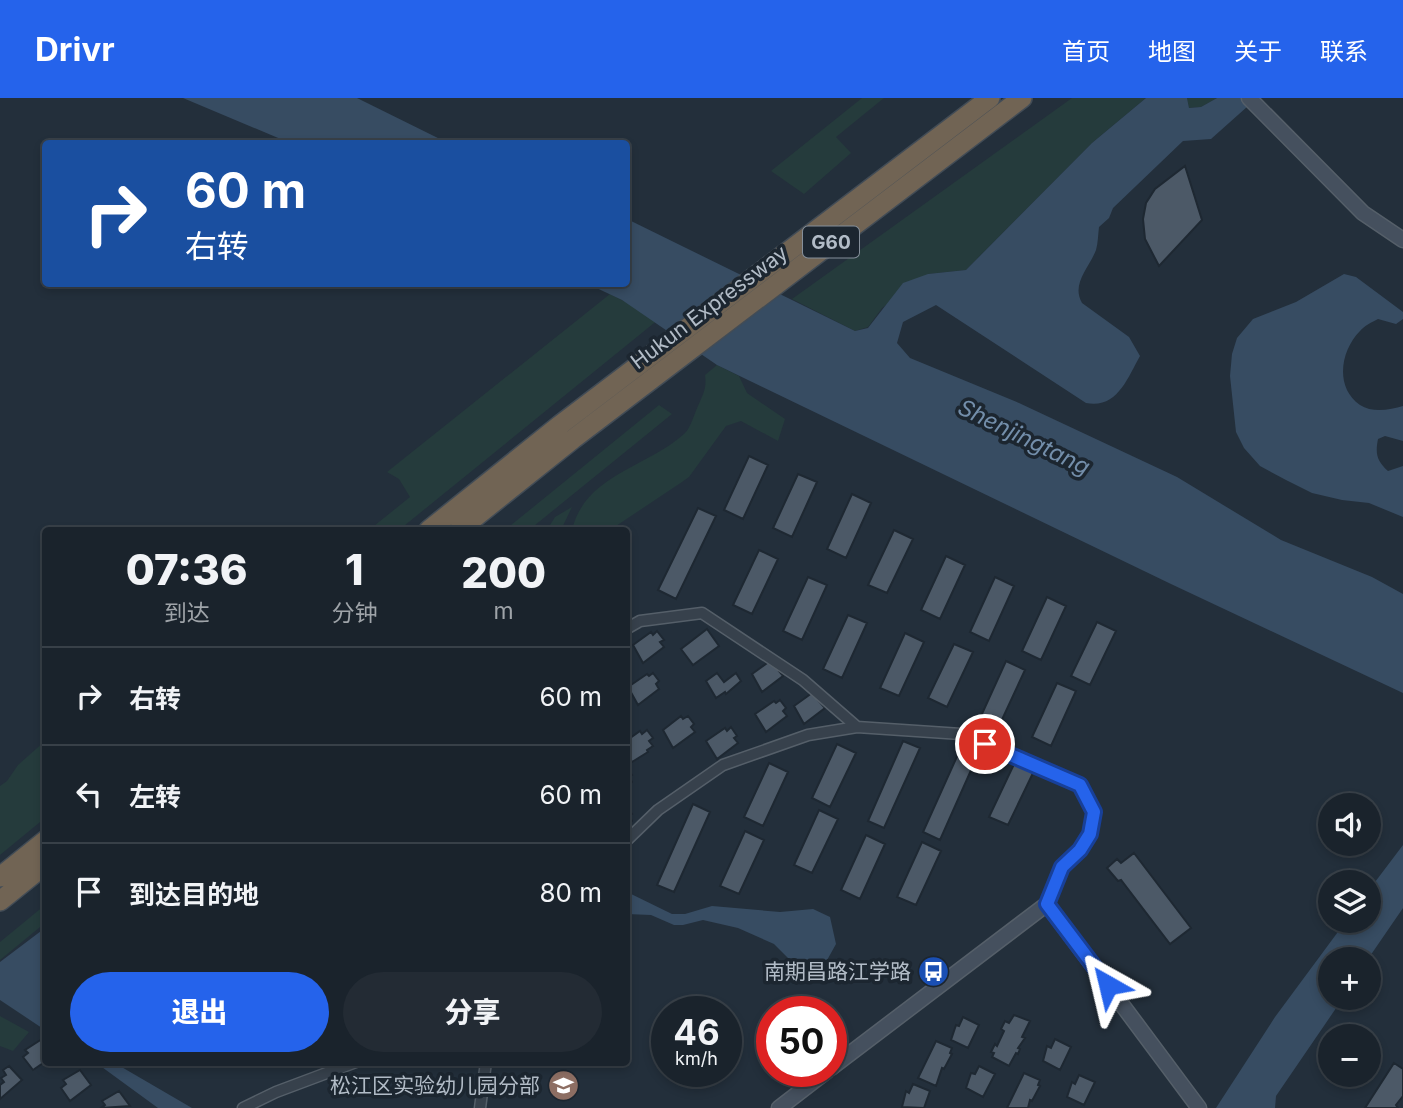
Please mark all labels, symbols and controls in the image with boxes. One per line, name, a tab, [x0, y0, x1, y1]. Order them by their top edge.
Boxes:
text: Drivr	[35, 29, 115, 69]
text: 首页	[1062, 37, 1110, 66]
text: 地图	[1148, 37, 1196, 66]
text: 关于	[1234, 37, 1282, 66]
text: 联系	[1320, 37, 1368, 66]
text: 60 m	[185, 161, 306, 220]
icon: right	[70, 168, 161, 259]
road number: G60	[803, 226, 859, 258]
text: 右转	[185, 227, 249, 266]
street label: Hukun Expressway	[626, 240, 792, 374]
water label: Shenjingtang	[954, 393, 1094, 481]
text: 07:36	[126, 544, 248, 595]
text: 1	[345, 544, 364, 595]
text: 200	[461, 547, 546, 598]
text: m	[494, 597, 514, 625]
text: 到达	[164, 599, 210, 627]
text: 分钟	[331, 599, 377, 627]
icon: right	[70, 677, 108, 715]
text: 60 m	[539, 681, 602, 712]
text: 右转	[129, 683, 181, 714]
pin	[955, 714, 1015, 774]
icon: arrive	[966, 725, 1004, 763]
icon: left	[70, 775, 108, 813]
text: 60 m	[539, 779, 602, 810]
text: 左转	[129, 781, 181, 812]
map controls	[1318, 793, 1381, 1087]
button: sound	[1318, 793, 1381, 856]
button: layers	[1318, 870, 1381, 933]
icon: arrive	[70, 873, 108, 911]
text: 80 m	[539, 877, 602, 908]
text: 到达目的地	[129, 879, 259, 910]
button: +	[1318, 947, 1381, 1010]
position arrow	[1071, 948, 1145, 1022]
bus stop icon: 南期昌路江学路	[917, 954, 951, 988]
place label: 南期昌路江学路	[764, 959, 911, 984]
button: 退出	[70, 972, 329, 1052]
button: 分享	[343, 972, 602, 1052]
speed limit sign: 50	[756, 996, 847, 1087]
text: 46	[673, 1011, 720, 1053]
button: −	[1318, 1024, 1381, 1087]
text: km/h	[675, 1048, 718, 1069]
school or university icon: 松江区实验幼儿园分部	[546, 1068, 580, 1102]
place label: 松江区实验幼儿园分部	[330, 1073, 540, 1098]

